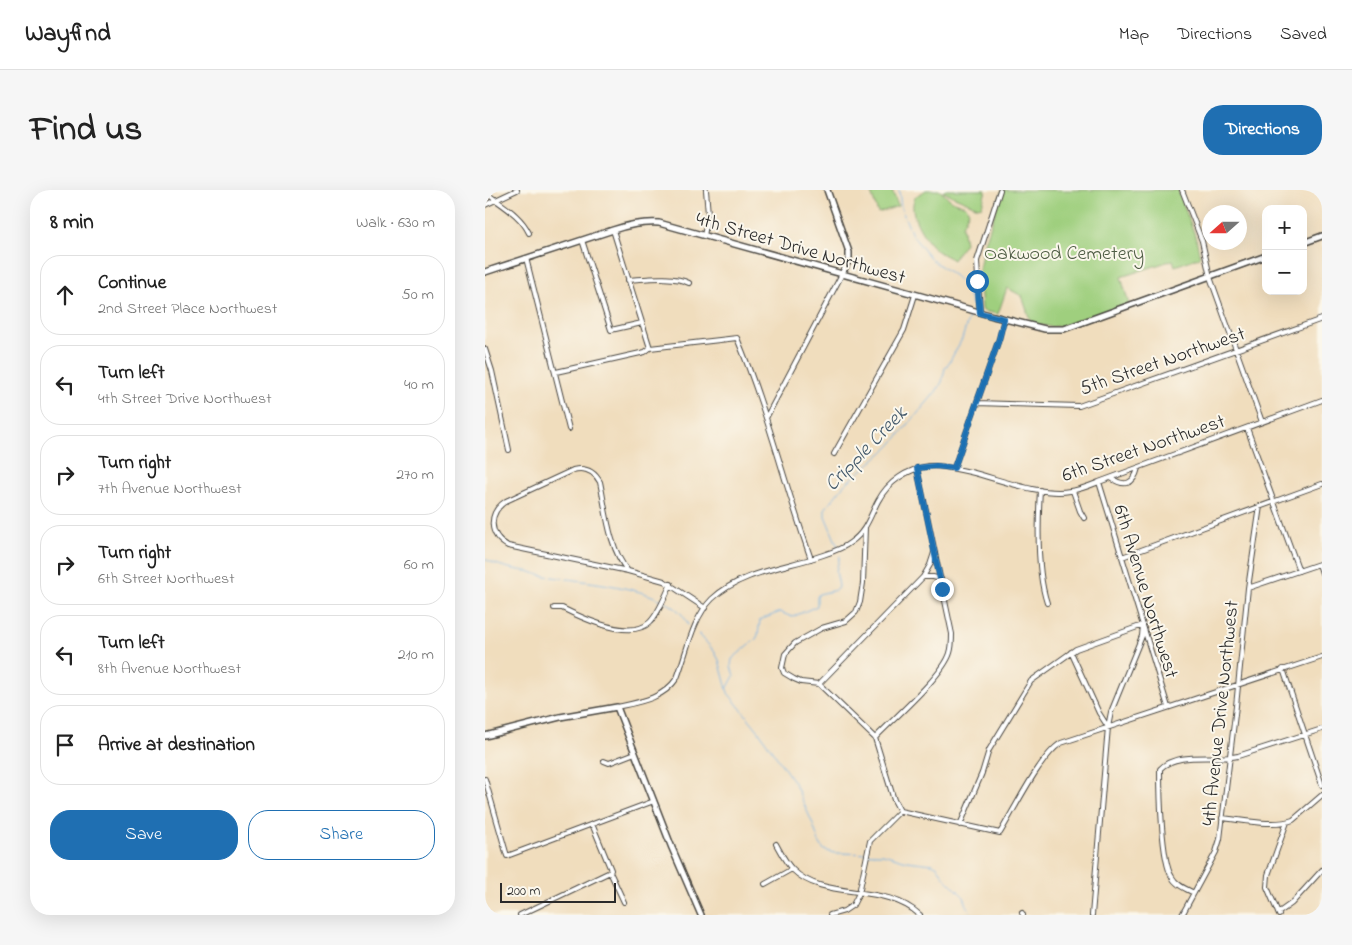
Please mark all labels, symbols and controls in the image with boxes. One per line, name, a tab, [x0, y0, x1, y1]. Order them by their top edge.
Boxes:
text: Wayfind	[25, 17, 111, 52]
text: Map	[1119, 22, 1149, 48]
text: Directions	[1177, 22, 1252, 48]
text: Saved	[1280, 22, 1327, 48]
text: Find us	[30, 105, 142, 156]
button: Directions	[1203, 105, 1322, 155]
north arrow	[1202, 205, 1247, 250]
map controls	[1262, 205, 1307, 295]
button: +	[1262, 205, 1307, 250]
street label: 4th Street Drive Northwest	[692, 206, 909, 293]
text: 8 min	[50, 208, 94, 238]
text: Walk · 630 m	[356, 211, 435, 235]
park label: Oakwood Cemetery	[984, 240, 1144, 269]
button: −	[1262, 250, 1307, 295]
text: Continue	[98, 270, 166, 297]
route start	[966, 270, 989, 293]
icon: ahead	[51, 281, 79, 309]
text: 50 m	[402, 283, 434, 307]
text: 2nd Street Place Northwest	[98, 297, 277, 321]
street label: 5th Street Northwest	[1076, 320, 1250, 404]
text: Turn left	[98, 360, 165, 387]
icon: left	[51, 371, 79, 399]
text: 40 m	[404, 373, 434, 397]
text: 4th Street Drive Northwest	[98, 387, 272, 411]
water label: Cripple Creek	[818, 399, 915, 499]
street label: 6th Street Northwest	[1058, 408, 1230, 491]
text: Turn right	[98, 450, 171, 477]
icon: right	[51, 461, 79, 489]
text: 270 m	[396, 463, 434, 487]
text: 7th Avenue Northwest	[98, 477, 242, 501]
street label: 6th Avenue Northwest	[1104, 501, 1185, 682]
text: Turn right	[98, 540, 171, 567]
icon: right	[51, 551, 79, 579]
text: 60 m	[404, 553, 434, 577]
text: 6th Street Northwest	[98, 567, 235, 591]
route end	[931, 578, 954, 601]
street label: 4th Avenue Drive Northwest	[1195, 599, 1248, 827]
text: Turn left	[98, 630, 165, 657]
icon: left	[51, 641, 79, 669]
text: 210 m	[398, 643, 434, 667]
text: 8th Avenue Northwest	[98, 657, 241, 681]
icon: arrive	[51, 731, 79, 759]
text: Arrive at destination	[98, 732, 255, 759]
button: Save	[50, 810, 238, 860]
button: Share	[248, 810, 435, 860]
scale bar	[500, 880, 616, 903]
text: 200 m	[507, 881, 540, 902]

